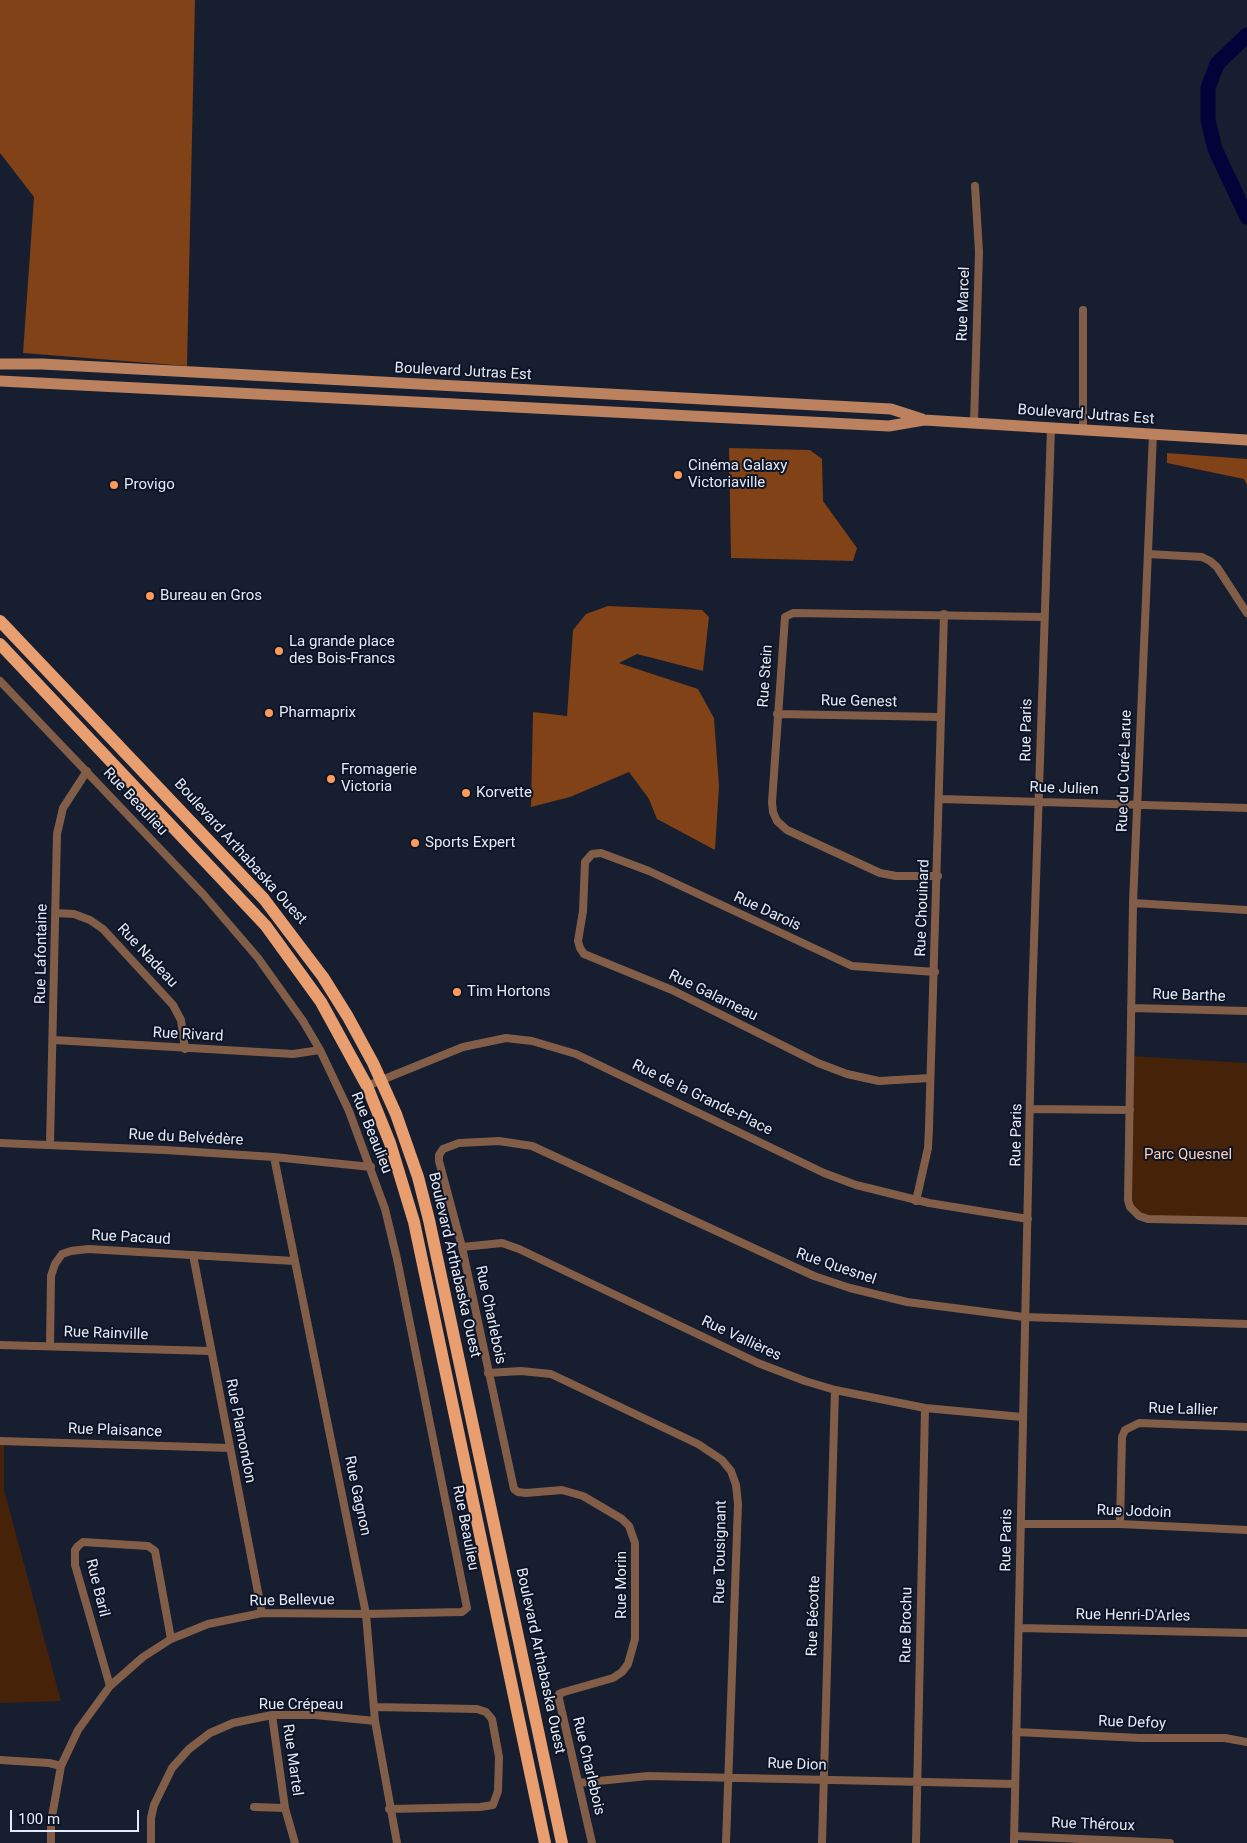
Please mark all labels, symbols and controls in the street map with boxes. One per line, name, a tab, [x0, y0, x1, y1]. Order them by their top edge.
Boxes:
street label: Rue Marcel	[954, 266, 974, 342]
street label: Boulevard Jutras Est	[394, 359, 532, 385]
street label: Boulevard Jutras Est	[1017, 401, 1155, 429]
place label: Cinéma Galaxy Victoriaville	[688, 457, 787, 492]
marker: Cinéma Galaxy Victoriaville	[672, 469, 684, 481]
place label: Provigo	[124, 476, 175, 494]
marker: Provigo	[108, 479, 120, 491]
place label: Bureau en Gros	[160, 587, 262, 605]
marker: Bureau en Gros	[144, 590, 156, 602]
place label: La grande place des Bois-Francs	[289, 633, 395, 668]
street label: Rue Stein	[755, 644, 777, 708]
marker: La grande place des Bois-Francs	[273, 645, 285, 657]
street label: Rue Genest	[821, 692, 897, 712]
street label: Rue Paris	[1017, 698, 1037, 762]
place label: Pharmaprix	[279, 704, 356, 722]
marker: Pharmaprix	[263, 707, 275, 719]
street label: Rue du Curé-Larue	[1114, 710, 1136, 832]
place label: Fromagerie Victoria	[341, 761, 417, 796]
street label: Rue Beaulieu	[99, 764, 171, 840]
marker: Fromagerie Victoria	[325, 773, 337, 785]
street label: Boulevard Arthabaska Ouest	[170, 775, 310, 929]
street label: Rue Julien	[1029, 779, 1099, 799]
place label: Korvette	[476, 784, 532, 802]
marker: Korvette	[460, 787, 472, 799]
place label: Sports Expert	[425, 834, 515, 852]
marker: Sports Expert	[409, 837, 421, 849]
street label: Rue Chouinard	[912, 859, 934, 957]
street label: Rue Darois	[731, 889, 803, 935]
street label: Rue Lafontaine	[32, 904, 52, 1004]
street label: Rue Nadeau	[113, 920, 181, 992]
street label: Rue Galarneau	[665, 967, 761, 1025]
place label: Tim Hortons	[467, 983, 551, 1001]
marker: Tim Hortons	[451, 986, 463, 998]
street label: Rue Barthe	[1152, 986, 1226, 1006]
street label: Rue Rivard	[152, 1024, 224, 1046]
street label: Rue de la Grande-Place	[629, 1056, 775, 1140]
street label: Rue Beaulieu	[346, 1090, 396, 1176]
street label: Rue Paris	[1007, 1103, 1027, 1167]
street label: Rue du Belvédère	[128, 1126, 244, 1150]
park label: Parc Quesnel	[1144, 1146, 1232, 1164]
street label: Boulevard Arthabaska Ouest	[424, 1171, 484, 1359]
street label: Rue Pacaud	[91, 1227, 171, 1249]
street label: Rue Quesnel	[794, 1245, 878, 1289]
street label: Rue Charlebois	[471, 1264, 509, 1366]
street label: Rue Vallières	[698, 1313, 784, 1365]
street label: Rue Rainville	[63, 1324, 149, 1344]
street label: Rue Plamondon	[221, 1377, 259, 1485]
street label: Rue Lallier	[1148, 1400, 1218, 1420]
street label: Rue Plaisance	[68, 1420, 162, 1442]
street label: Rue Gagnon	[340, 1454, 374, 1538]
street label: Rue Beaulieu	[448, 1484, 482, 1572]
street label: Rue Tousignant	[711, 1500, 731, 1604]
street label: Rue Jodoin	[1096, 1502, 1172, 1522]
street label: Rue Paris	[997, 1508, 1017, 1572]
street label: Rue Morin	[613, 1551, 631, 1619]
street label: Rue Baril	[81, 1557, 113, 1619]
street label: Boulevard Arthabaska Ouest	[511, 1566, 569, 1756]
street label: Rue Bécotte	[804, 1575, 824, 1657]
street label: Rue Brochu	[897, 1587, 917, 1663]
street label: Rue Bellevue	[249, 1591, 335, 1611]
street label: Rue Henri-D'Arles	[1075, 1606, 1191, 1626]
street label: Rue Crépeau	[259, 1696, 343, 1714]
street label: Rue Defoy	[1098, 1713, 1166, 1733]
street label: Rue Charlebois	[568, 1715, 608, 1817]
street label: Rue Martel	[278, 1723, 306, 1797]
street label: Rue Dion	[767, 1755, 827, 1775]
scale bar	[12, 1800, 141, 1832]
text: 100 m	[18, 1810, 60, 1828]
street label: Rue Théroux	[1051, 1815, 1135, 1835]

